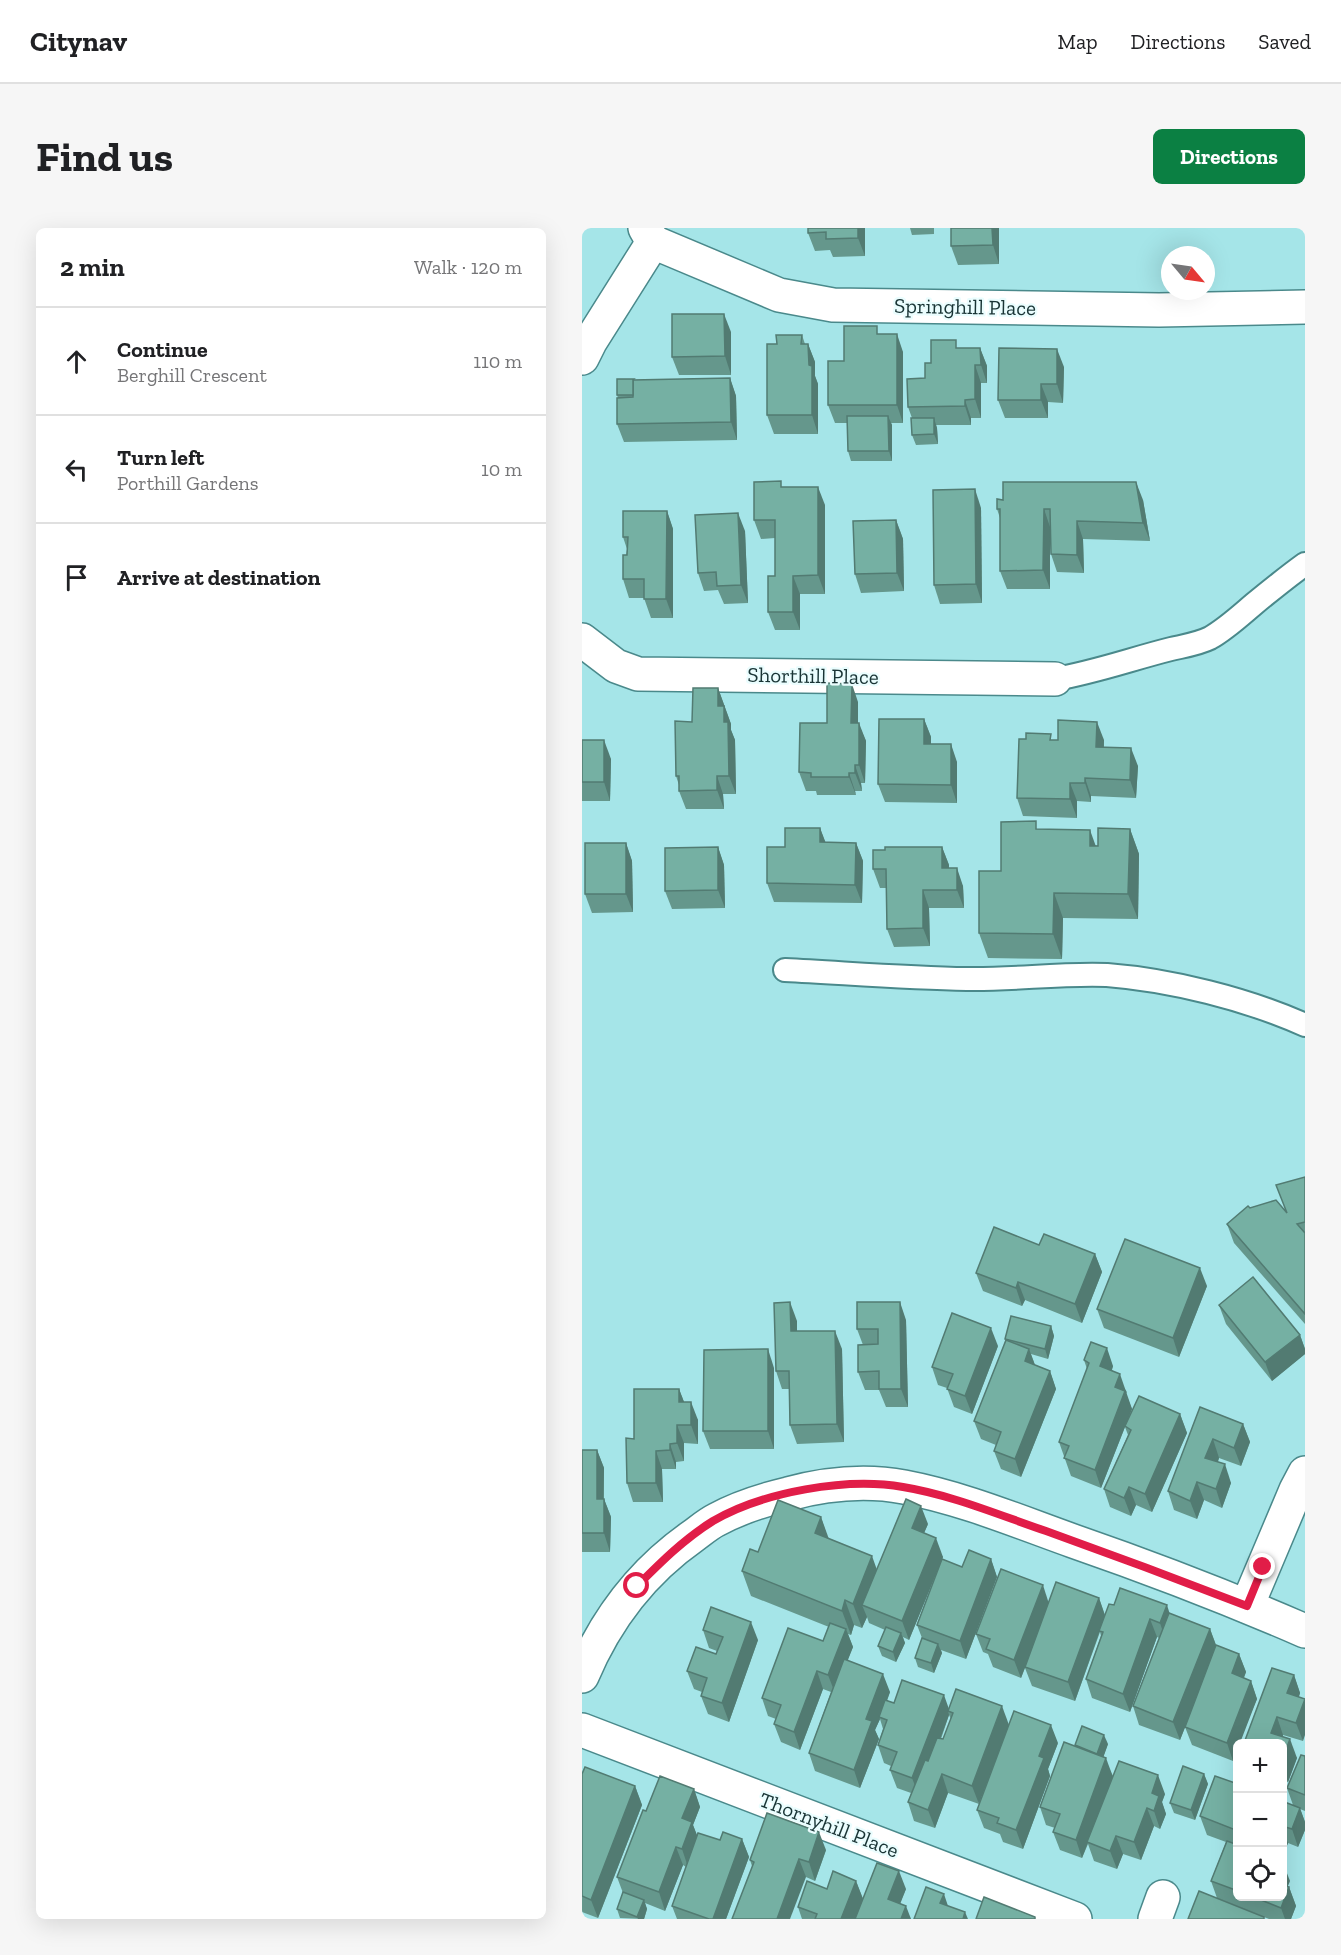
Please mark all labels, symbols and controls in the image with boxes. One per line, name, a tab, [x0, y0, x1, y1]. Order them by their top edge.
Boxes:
text: Citynav	[30, 25, 127, 58]
text: Map	[1058, 29, 1098, 54]
text: Directions	[1131, 29, 1225, 54]
text: Saved	[1258, 29, 1311, 54]
button: Directions	[1153, 129, 1305, 184]
text: Find us	[36, 131, 173, 182]
north arrow	[1161, 246, 1215, 300]
text: 2 min	[60, 251, 125, 283]
text: Walk · 120 m	[414, 255, 522, 279]
street label: Springhill Place	[894, 293, 1036, 320]
text: Continue	[117, 336, 208, 363]
icon: ahead	[60, 345, 93, 378]
text: 110 m	[473, 349, 522, 373]
text: Berghill Crescent	[117, 363, 267, 387]
text: Turn left	[117, 444, 204, 471]
icon: left	[60, 453, 93, 486]
text: 10 m	[481, 457, 522, 481]
text: Porthill Gardens	[117, 471, 259, 495]
icon: arrive	[60, 561, 93, 594]
text: Arrive at destination	[117, 564, 320, 591]
street label: Shorthill Place	[747, 662, 879, 689]
route end	[1249, 1553, 1275, 1579]
route start	[623, 1572, 649, 1598]
map controls	[1233, 1739, 1287, 1901]
button: +	[1233, 1739, 1287, 1793]
street label: Thornyhill Place	[756, 1786, 903, 1863]
button: −	[1233, 1793, 1287, 1847]
button: locate	[1233, 1847, 1287, 1901]

